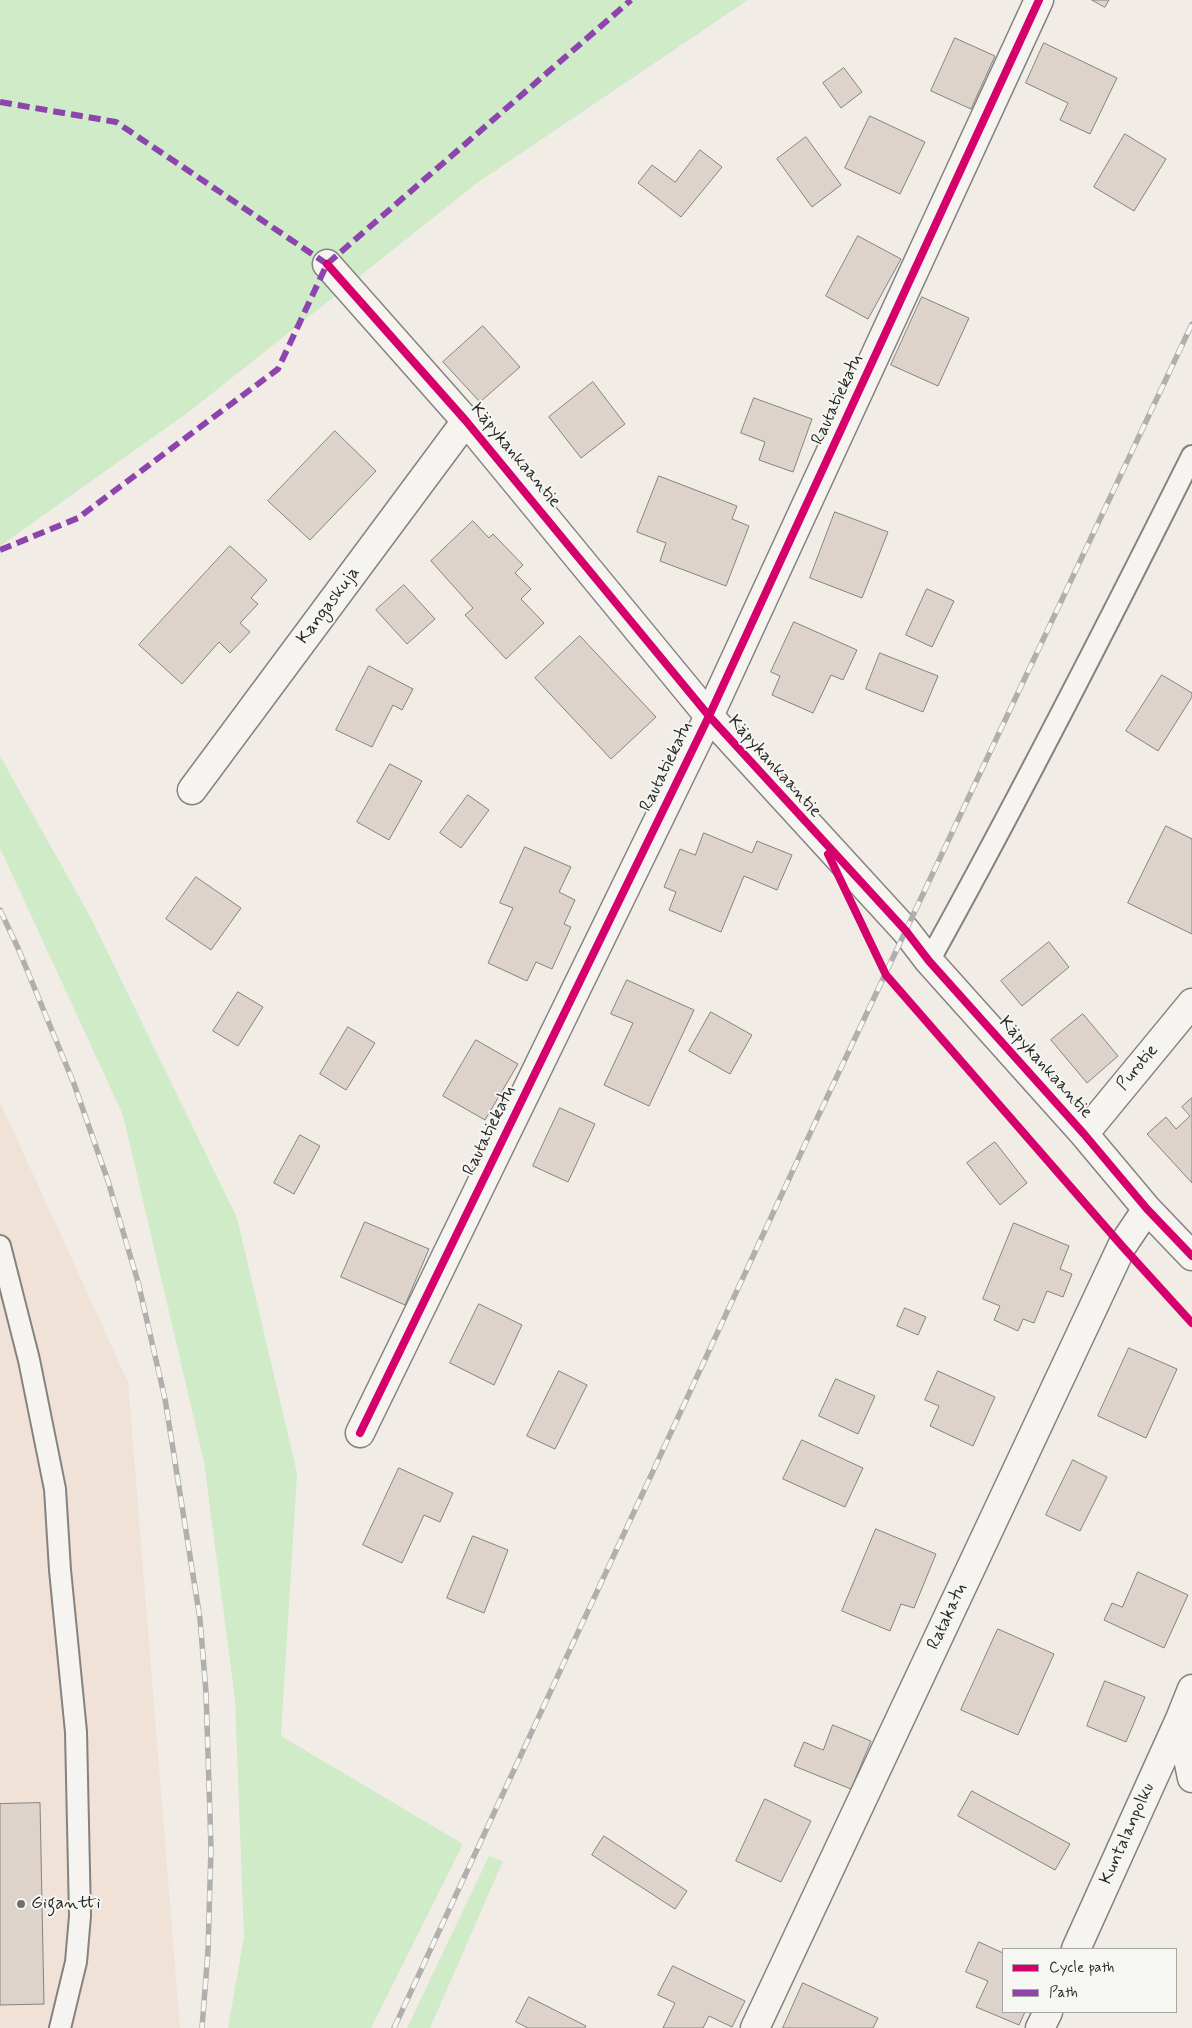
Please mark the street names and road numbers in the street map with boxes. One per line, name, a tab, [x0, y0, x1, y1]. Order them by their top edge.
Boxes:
street label: Rautatiekatu	[808, 351, 868, 449]
street label: Käpykankaantie	[465, 399, 565, 513]
street label: Kangaskuja	[293, 563, 365, 649]
street label: Käpykankaantie	[723, 712, 825, 822]
street label: Rautatiekatu	[636, 718, 698, 816]
street label: Käpykankaantie	[994, 1013, 1096, 1123]
street label: Purotie	[1112, 1040, 1164, 1096]
street label: Rautatiekatu	[459, 1082, 521, 1180]
street label: Ratakatu	[923, 1580, 973, 1654]
street label: Kuntalanpolku	[1096, 1780, 1160, 1888]

